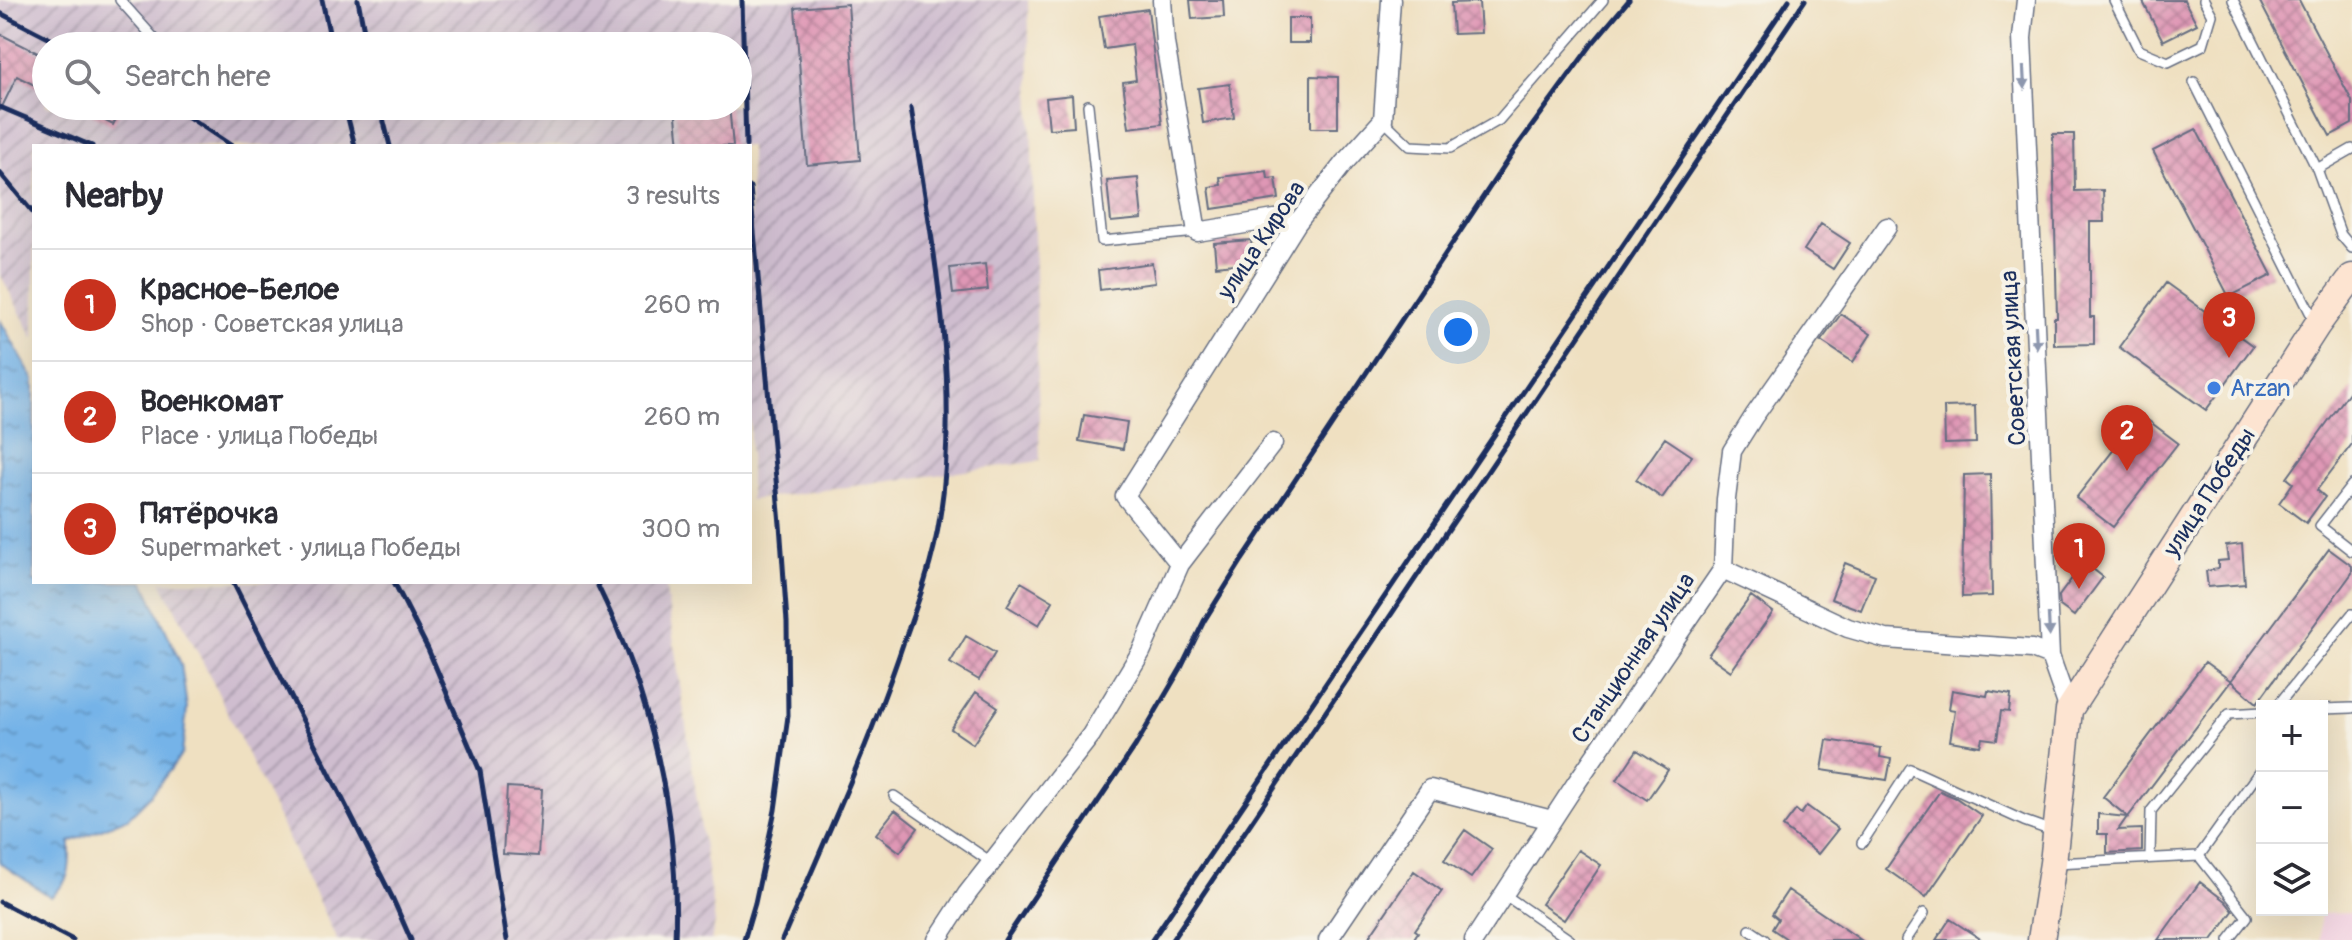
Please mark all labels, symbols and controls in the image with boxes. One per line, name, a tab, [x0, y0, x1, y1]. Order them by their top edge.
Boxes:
search box	[32, 32, 752, 120]
icon: search	[60, 54, 104, 98]
text: Search here	[124, 58, 271, 95]
one-way arrow	[2018, 66, 2031, 91]
text: Nearby	[64, 175, 163, 218]
street label: улица Кирова	[1211, 176, 1312, 306]
text: 3 results	[626, 180, 720, 212]
street label: Советская улица	[1994, 270, 2033, 446]
text: Красное-Белое	[140, 271, 339, 308]
text: 1	[85, 289, 95, 321]
text: 260 m	[644, 289, 720, 321]
pin: 3	[2203, 292, 2255, 358]
text: Shop · Советская улица	[140, 308, 403, 340]
your location	[1438, 312, 1478, 352]
one-way arrow	[2029, 325, 2042, 351]
place label: Arzan	[2230, 374, 2291, 403]
marker: Arzan	[2205, 379, 2223, 397]
text: Военкомат	[140, 383, 283, 420]
text: 2	[83, 401, 97, 433]
text: 260 m	[644, 401, 720, 433]
pin: 2	[2101, 405, 2153, 471]
text: Place · улица Победы	[140, 420, 378, 452]
street label: улица Победы	[2156, 422, 2262, 563]
text: Пятёрочка	[140, 495, 278, 532]
text: 3	[83, 513, 97, 545]
text: 300 m	[641, 513, 720, 545]
pin: 1	[2053, 523, 2105, 589]
text: Supermarket · улица Победы	[140, 532, 461, 564]
street label: Станционная улица	[1565, 567, 1701, 749]
one-way arrow	[2042, 613, 2055, 638]
map controls	[2256, 700, 2328, 916]
button: +	[2256, 700, 2328, 772]
button: −	[2256, 772, 2328, 844]
button: layers	[2256, 844, 2328, 916]

